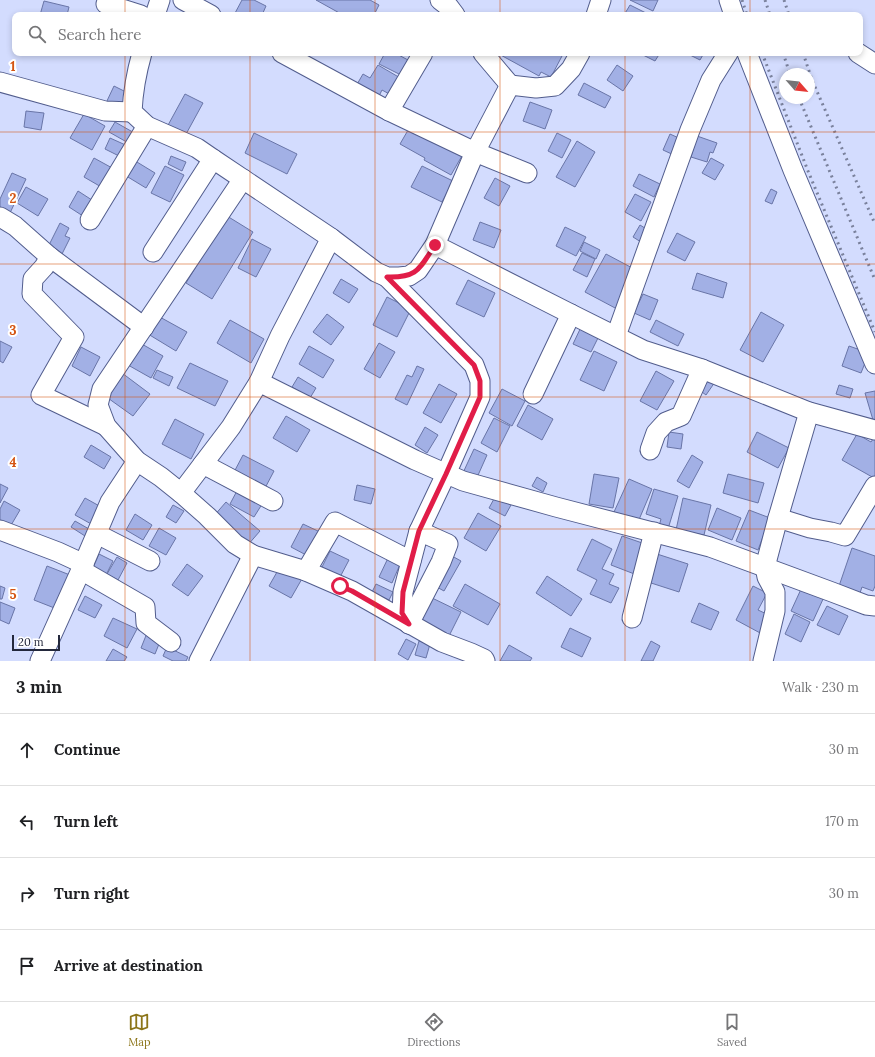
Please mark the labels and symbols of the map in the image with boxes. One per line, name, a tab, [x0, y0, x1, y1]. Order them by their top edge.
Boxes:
text: 1	[10, 58, 16, 75]
north arrow	[779, 68, 815, 104]
text: 2	[10, 190, 17, 207]
route end	[426, 236, 444, 254]
text: 3	[9, 322, 17, 339]
text: 4	[9, 454, 17, 471]
route start	[331, 577, 349, 595]
text: 5	[9, 586, 17, 603]
scale bar	[12, 633, 60, 652]

